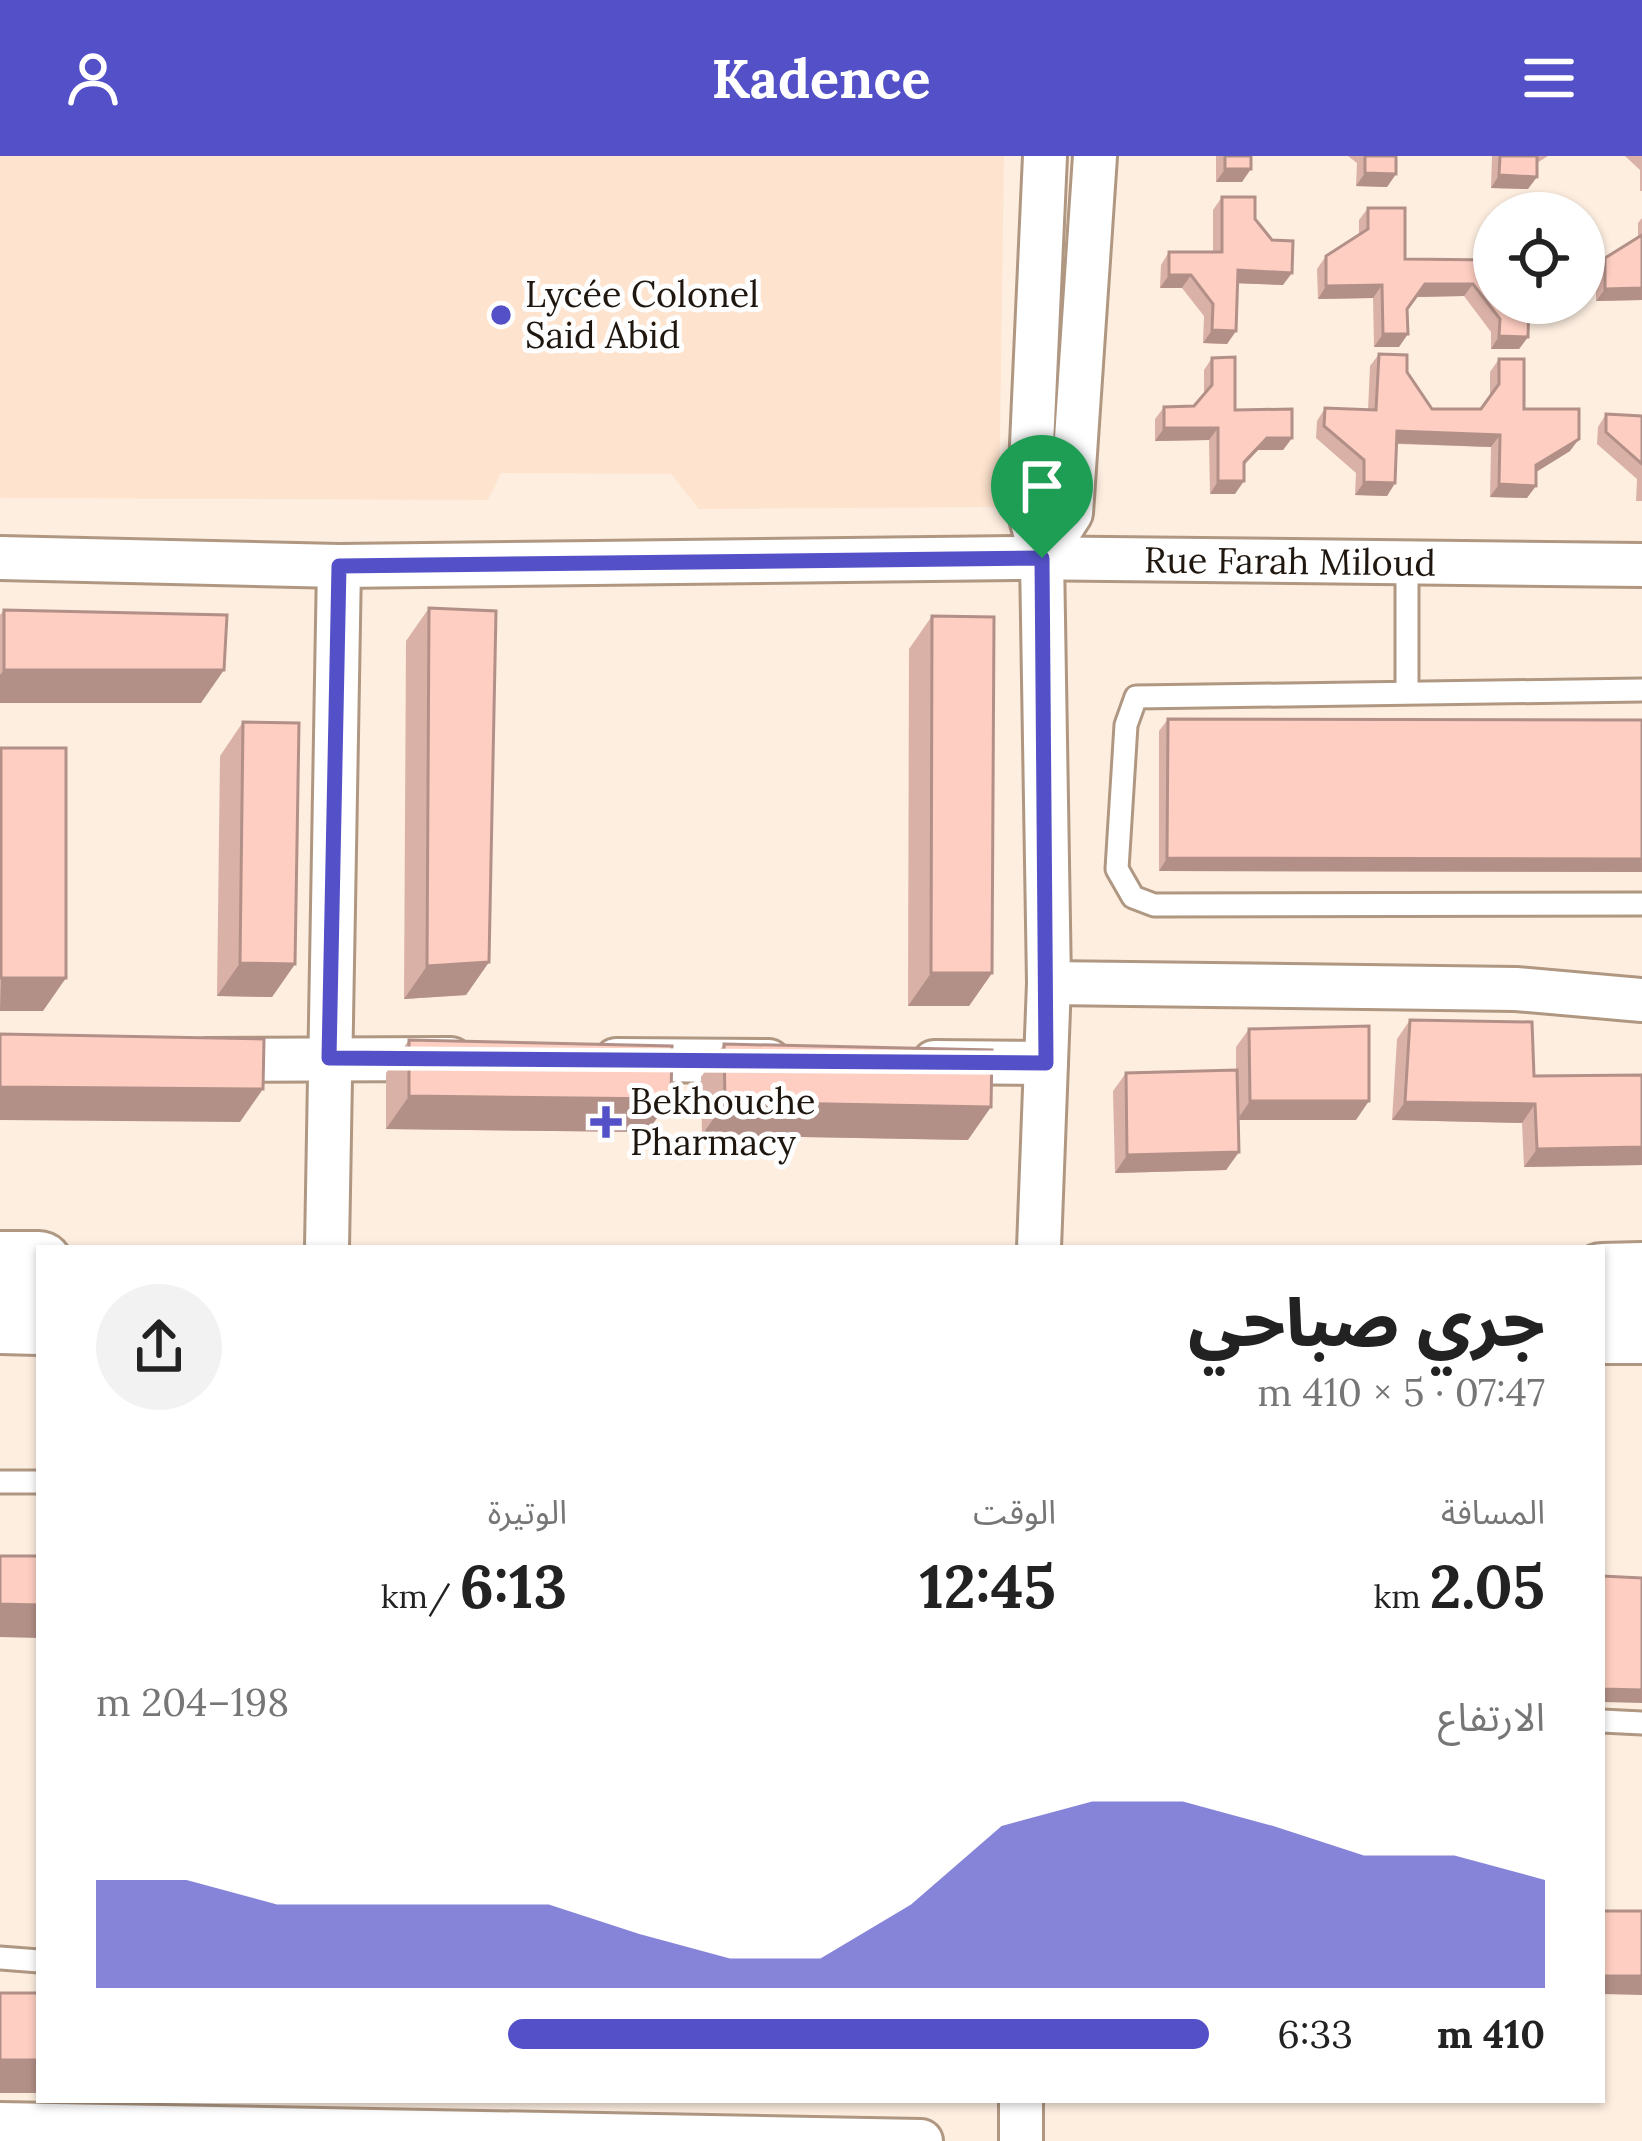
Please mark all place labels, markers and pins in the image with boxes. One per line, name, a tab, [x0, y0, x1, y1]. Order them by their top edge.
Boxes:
place label: Lycée Colonel Said Abid	[525, 271, 759, 358]
marker: Lycée Colonel Said Abid	[488, 302, 514, 328]
pin	[991, 435, 1093, 558]
place label: Bekhouche Pharmacy	[630, 1078, 816, 1165]
marker: Bekhouche Pharmacy	[593, 1109, 619, 1135]

